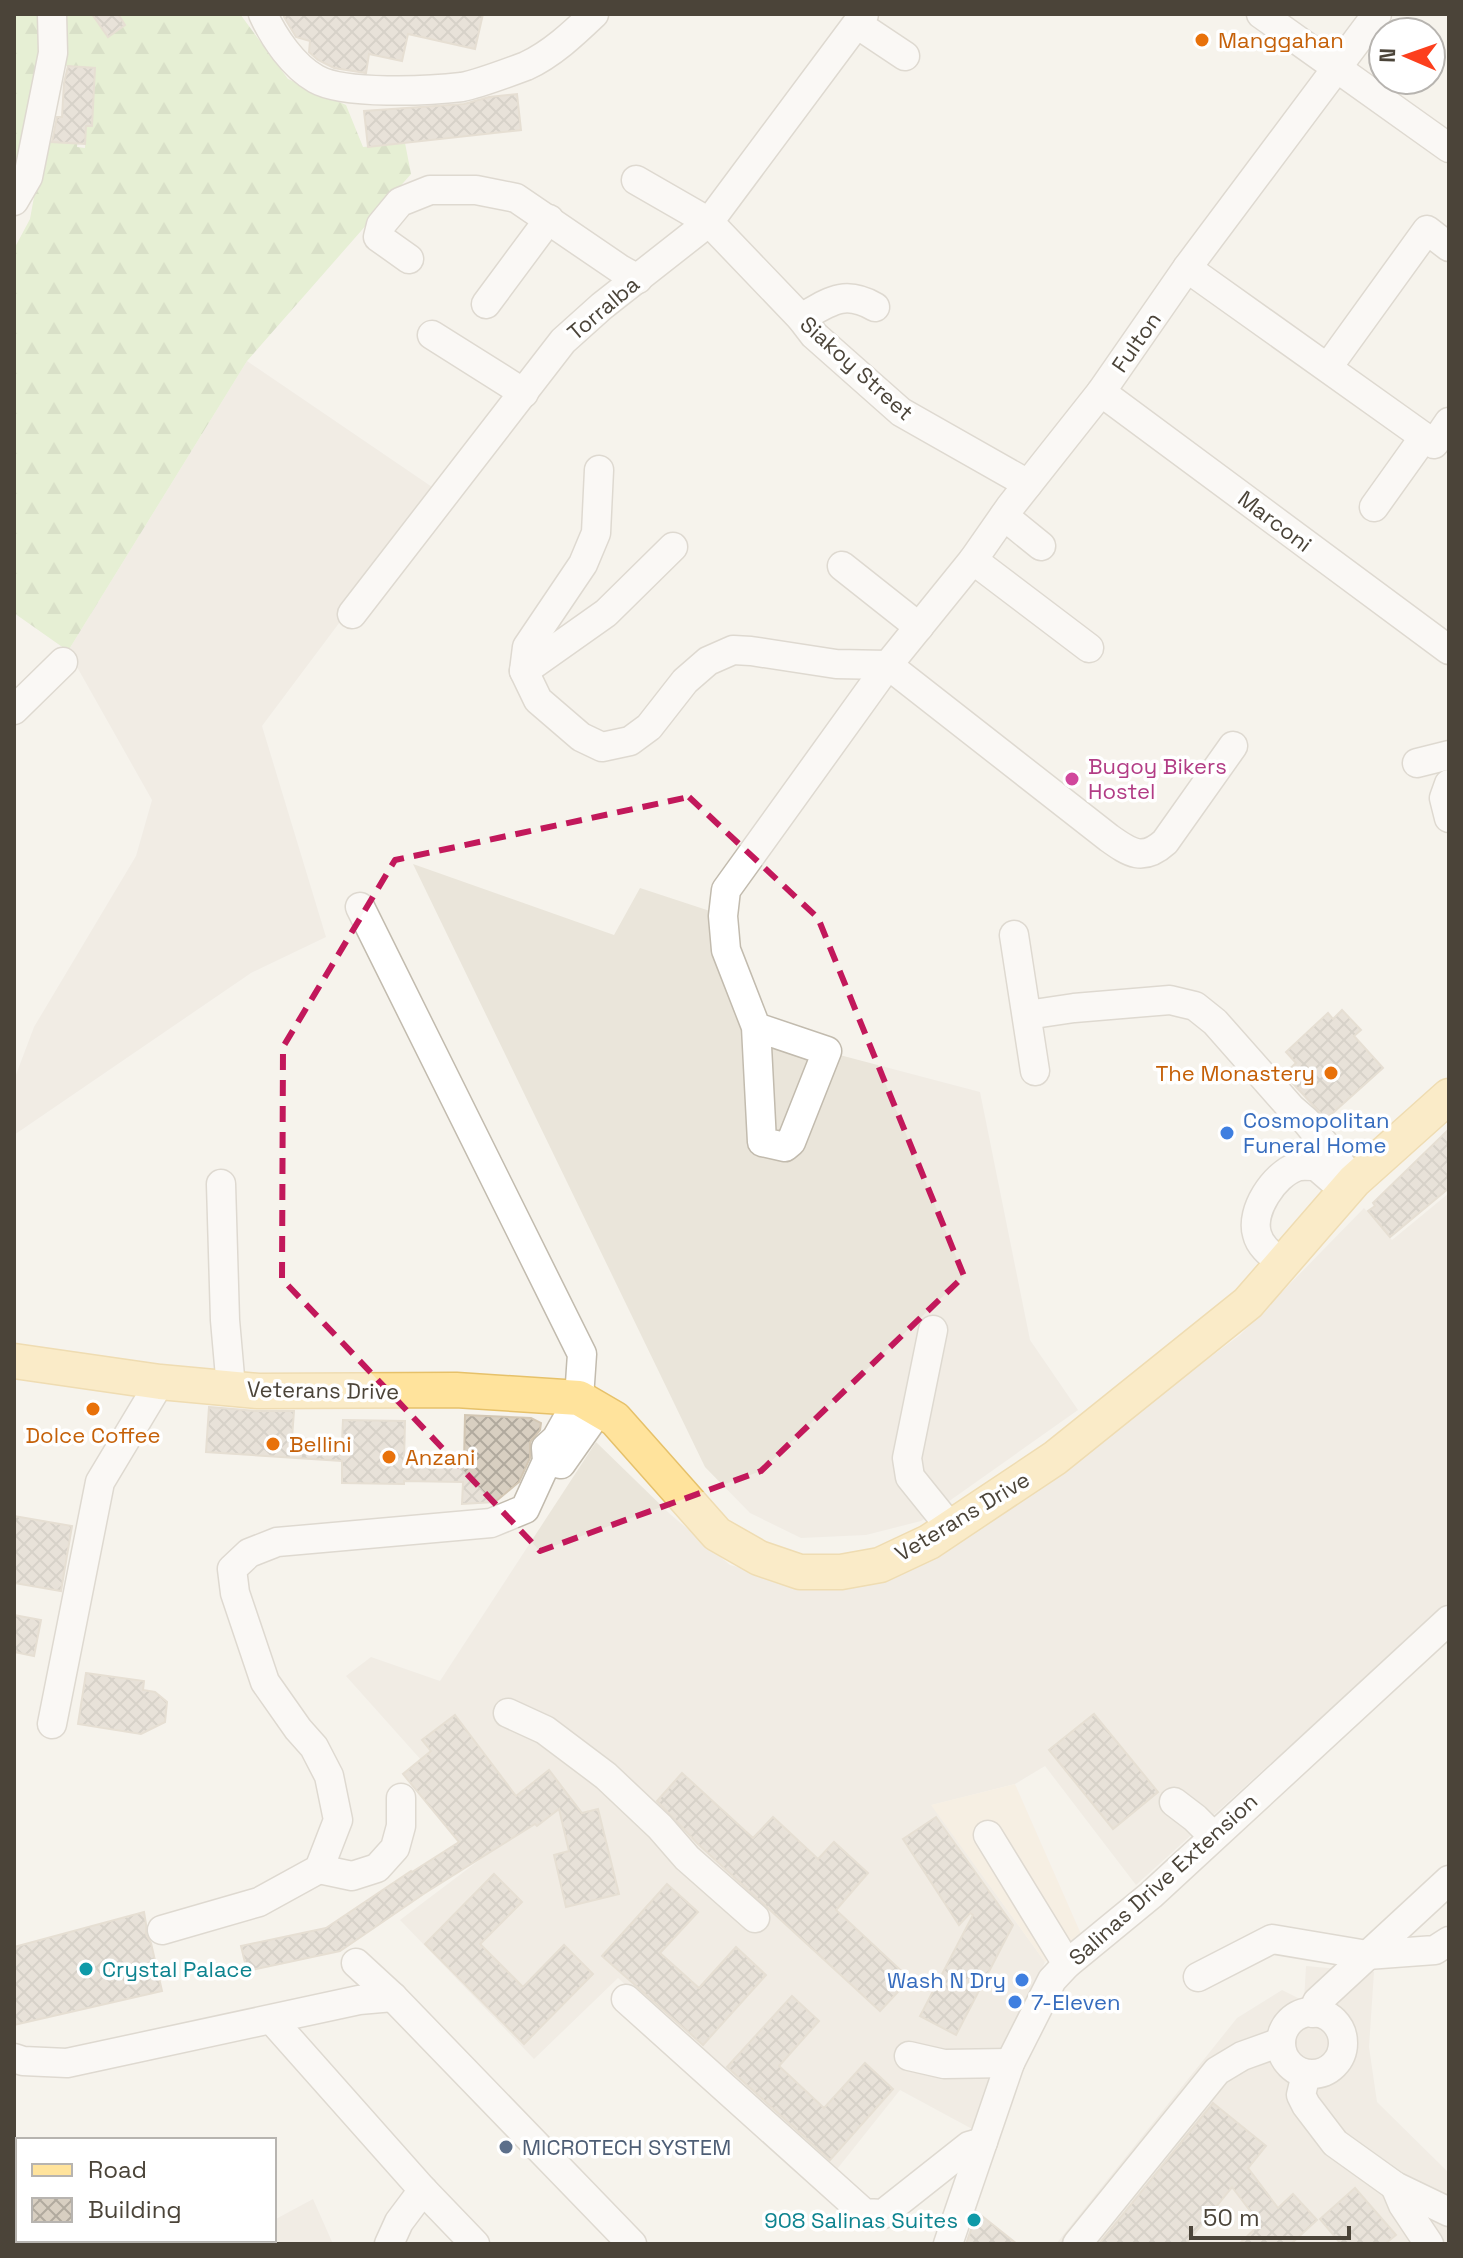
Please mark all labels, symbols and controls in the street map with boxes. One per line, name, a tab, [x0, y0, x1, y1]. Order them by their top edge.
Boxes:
north arrow	[1367, 16, 1447, 96]
place label: Manggahan	[1218, 26, 1344, 54]
marker: Manggahan	[1193, 31, 1211, 49]
text: N	[1373, 47, 1401, 63]
street label: Torralba	[561, 270, 645, 346]
street label: Fulton	[1105, 306, 1167, 378]
street label: Siakoy Street	[795, 310, 919, 426]
street label: Marconi	[1233, 484, 1317, 558]
place label: Bugoy Bikers Hostel	[1088, 752, 1227, 805]
marker: Bugoy Bikers Hostel	[1063, 770, 1081, 788]
place label: The Monastery	[1155, 1059, 1315, 1087]
marker: The Monastery	[1322, 1064, 1340, 1082]
place label: Cosmopolitan Funeral Home	[1243, 1106, 1390, 1159]
marker: Cosmopolitan Funeral Home	[1218, 1124, 1236, 1142]
street label: Veterans Drive	[247, 1375, 399, 1405]
marker: Dolce Coffee	[84, 1400, 102, 1418]
place label: Dolce Coffee	[25, 1421, 161, 1449]
place label: Bellini	[289, 1430, 352, 1458]
marker: Bellini	[264, 1435, 282, 1453]
place label: Anzani	[405, 1443, 475, 1471]
marker: Anzani	[380, 1448, 398, 1466]
street label: Veterans Drive	[890, 1465, 1034, 1567]
street label: Salinas Drive Extension	[1063, 1787, 1263, 1971]
place label: Crystal Palace	[102, 1955, 253, 1983]
marker: Crystal Palace	[77, 1960, 95, 1978]
place label: Wash N Dry	[887, 1966, 1006, 1994]
marker: Wash N Dry	[1013, 1971, 1031, 1989]
place label: 7-Eleven	[1031, 1988, 1120, 2016]
marker: 7-Eleven	[1006, 1993, 1024, 2011]
place label: MICROTECH SYSTEM	[522, 2133, 731, 2161]
legend	[16, 2138, 276, 2242]
marker: MICROTECH SYSTEM	[497, 2138, 515, 2156]
text: Road	[88, 2154, 147, 2185]
scale bar	[1191, 2190, 1349, 2240]
text: Building	[88, 2194, 182, 2225]
text: 50 m	[1203, 2202, 1260, 2233]
place label: 908 Salinas Suites	[764, 2206, 958, 2234]
marker: 908 Salinas Suites	[965, 2211, 983, 2229]

